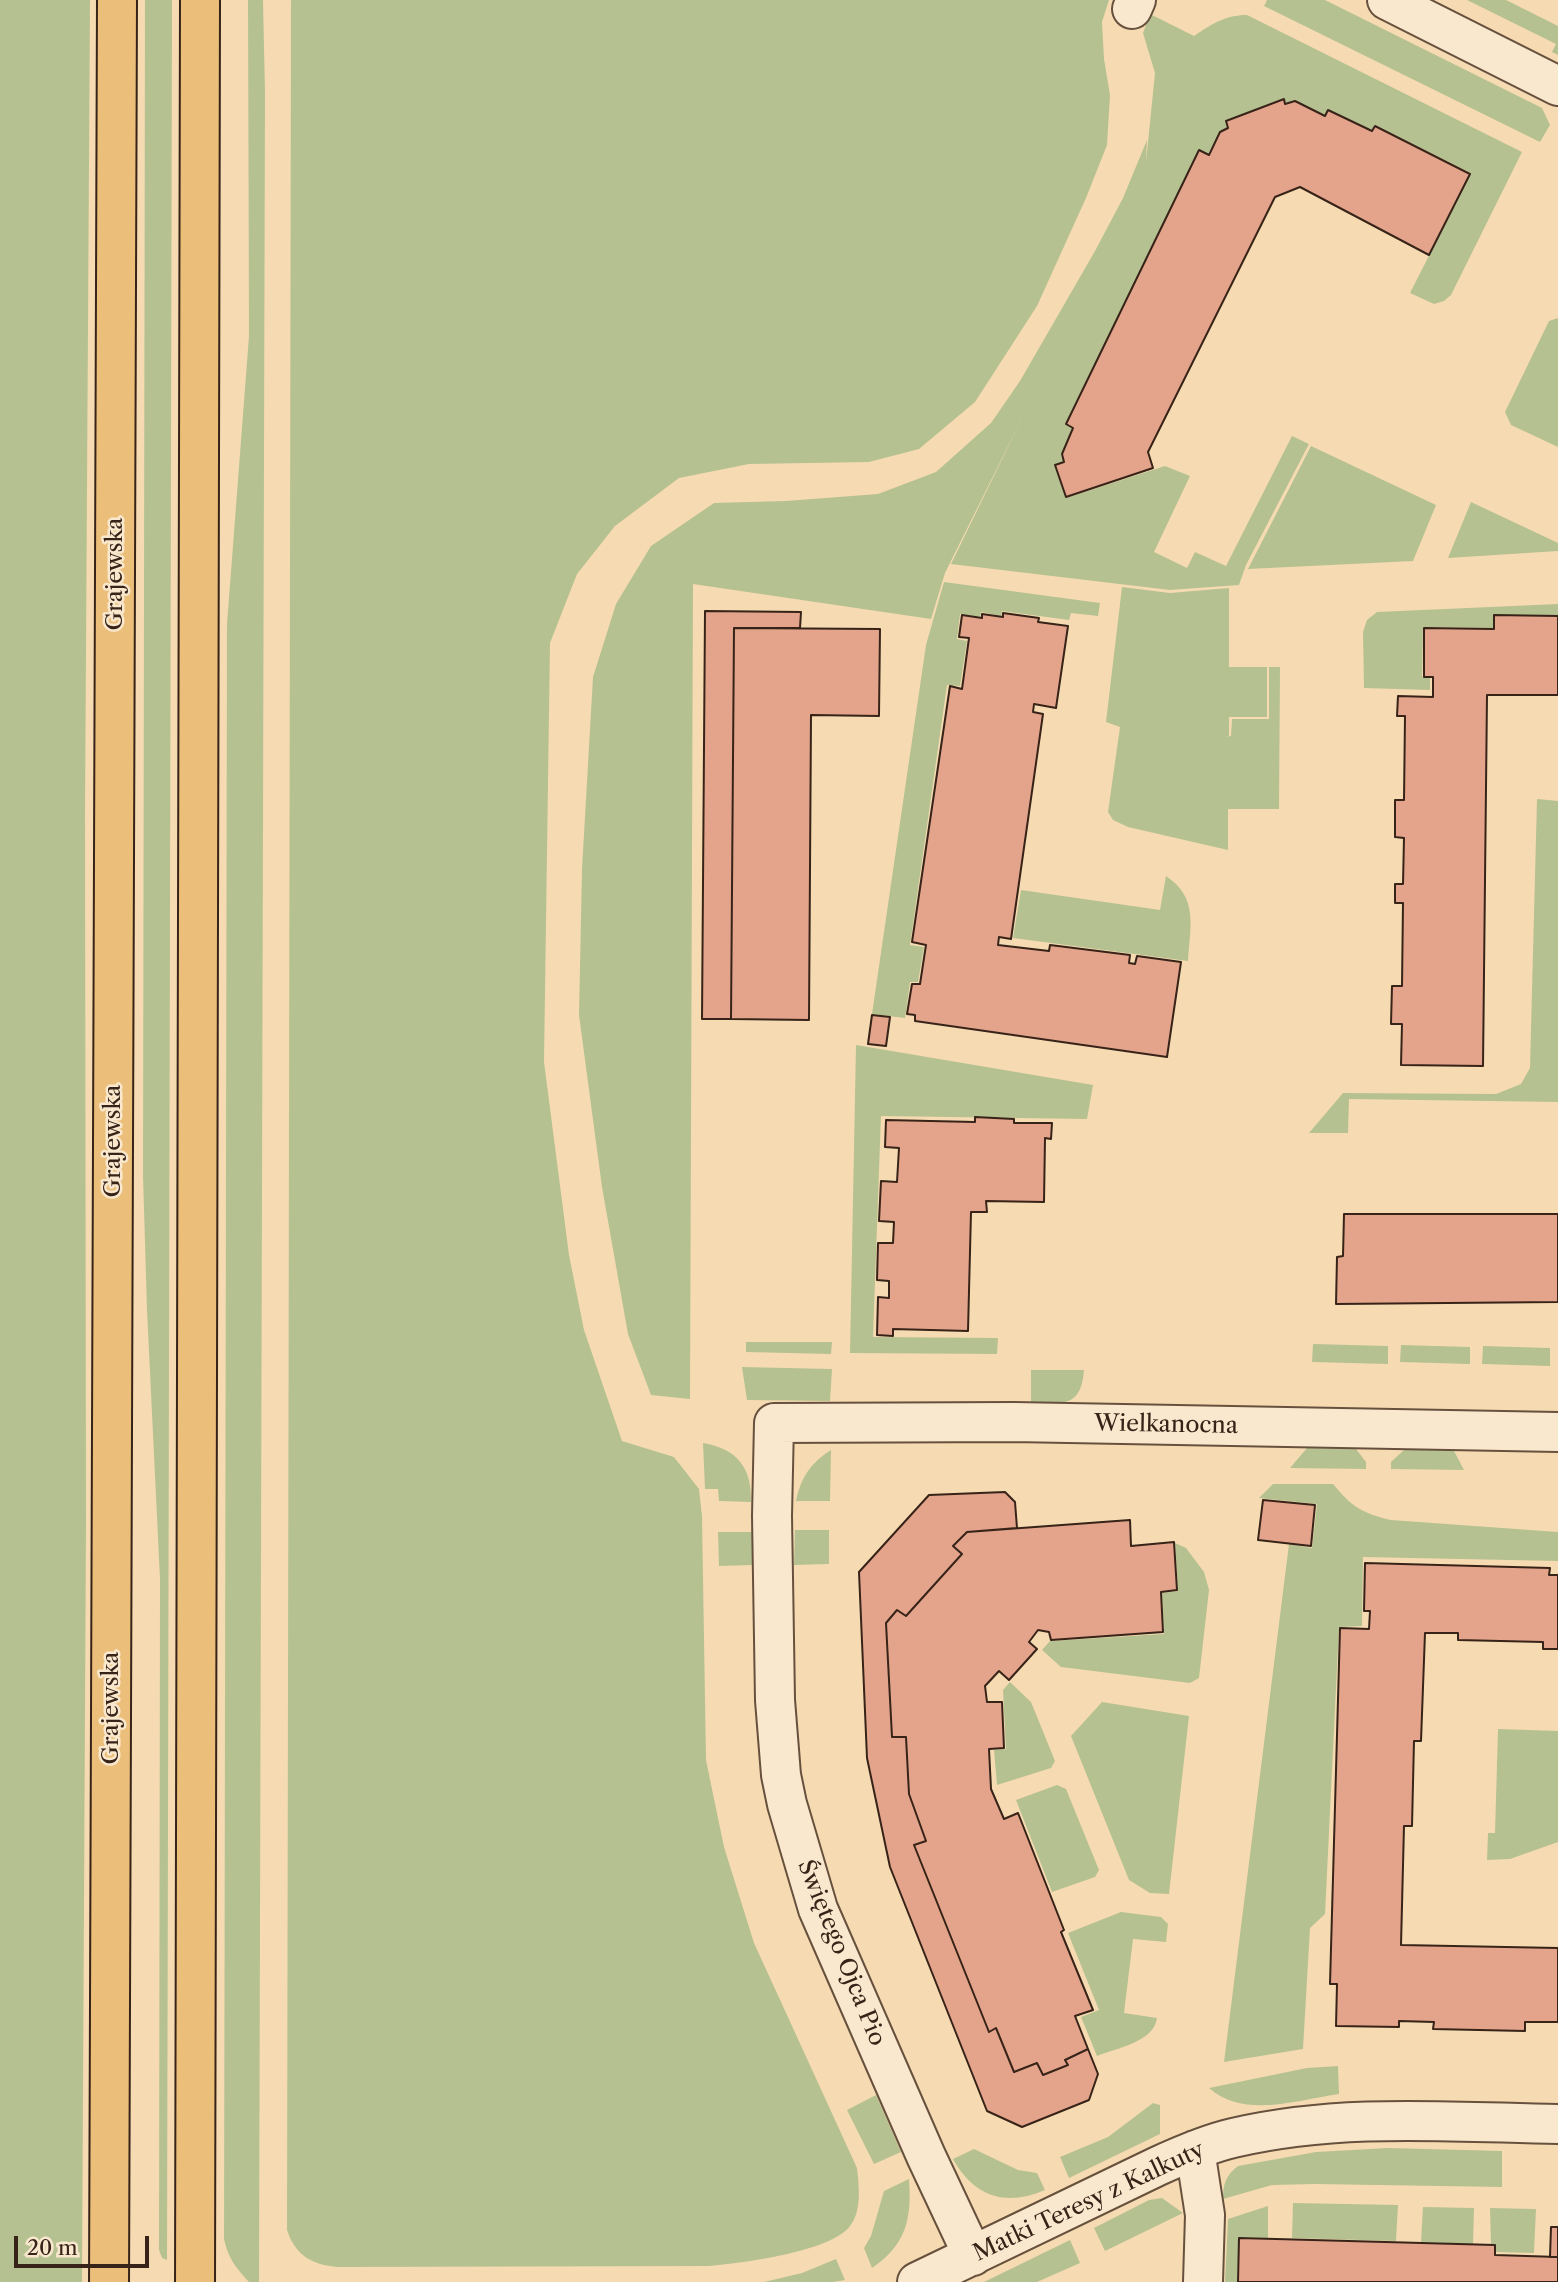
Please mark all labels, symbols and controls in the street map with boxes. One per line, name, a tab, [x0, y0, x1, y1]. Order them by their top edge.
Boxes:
street label: Grajewska	[101, 518, 129, 630]
street label: Grajewska	[99, 1085, 127, 1197]
street label: Wielkanocna	[1094, 1410, 1238, 1440]
street label: Grajewska	[97, 1652, 125, 1764]
street label: Świętego Ojca Pio	[791, 1856, 891, 2050]
street label: Matki Teresy z Kalkuty	[969, 2136, 1209, 2268]
scale bar	[18, 2222, 152, 2266]
text: 20 m	[27, 2235, 78, 2260]

